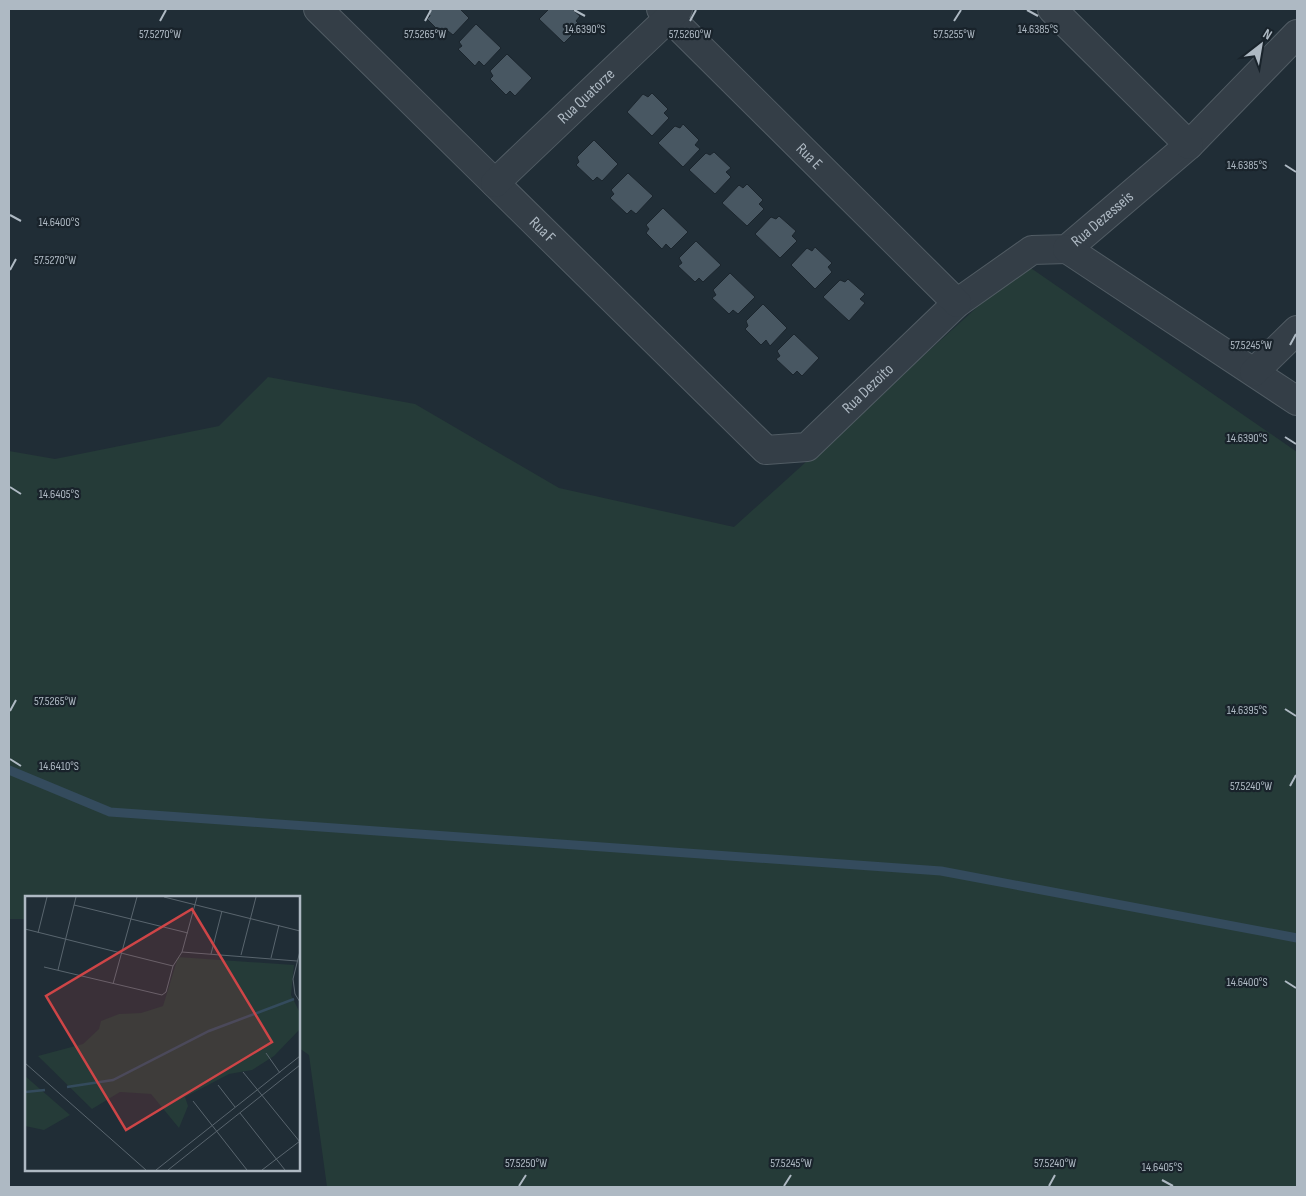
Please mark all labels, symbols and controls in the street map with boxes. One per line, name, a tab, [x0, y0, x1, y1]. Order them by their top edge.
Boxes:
north arrow	[1236, 20, 1286, 70]
text: 14.6390°S	[565, 22, 605, 37]
text: 14.6385°S	[1018, 22, 1058, 37]
text: N	[1260, 25, 1275, 43]
text: 57.5270°W	[139, 27, 181, 42]
text: 57.5265°W	[404, 27, 446, 42]
text: 57.5260°W	[669, 27, 711, 42]
text: 57.5255°W	[933, 27, 975, 42]
street label: Rua Quatorze	[554, 65, 619, 128]
street label: Rua E	[792, 139, 826, 173]
text: 14.6385°S	[1227, 158, 1267, 173]
street label: Rua Dezesseis	[1067, 187, 1137, 251]
street label: Rua F	[525, 213, 560, 247]
text: 14.6400°S	[38, 215, 80, 230]
text: 57.5270°W	[34, 253, 76, 268]
text: 57.5245°W	[1230, 338, 1272, 353]
street label: Rua Dezoito	[838, 360, 897, 418]
text: 14.6390°S	[1227, 431, 1267, 446]
text: 14.6405°S	[39, 487, 79, 502]
text: 57.5265°W	[34, 694, 76, 709]
text: 14.6395°S	[1227, 703, 1267, 718]
text: 14.6410°S	[39, 759, 79, 774]
text: 57.5240°W	[1230, 779, 1272, 794]
inset map	[25, 896, 300, 1171]
text: 14.6400°S	[1226, 975, 1268, 990]
text: 57.5250°W	[505, 1156, 547, 1171]
text: 57.5245°W	[770, 1156, 812, 1171]
text: 57.5240°W	[1034, 1156, 1076, 1171]
text: 14.6405°S	[1142, 1160, 1182, 1175]

